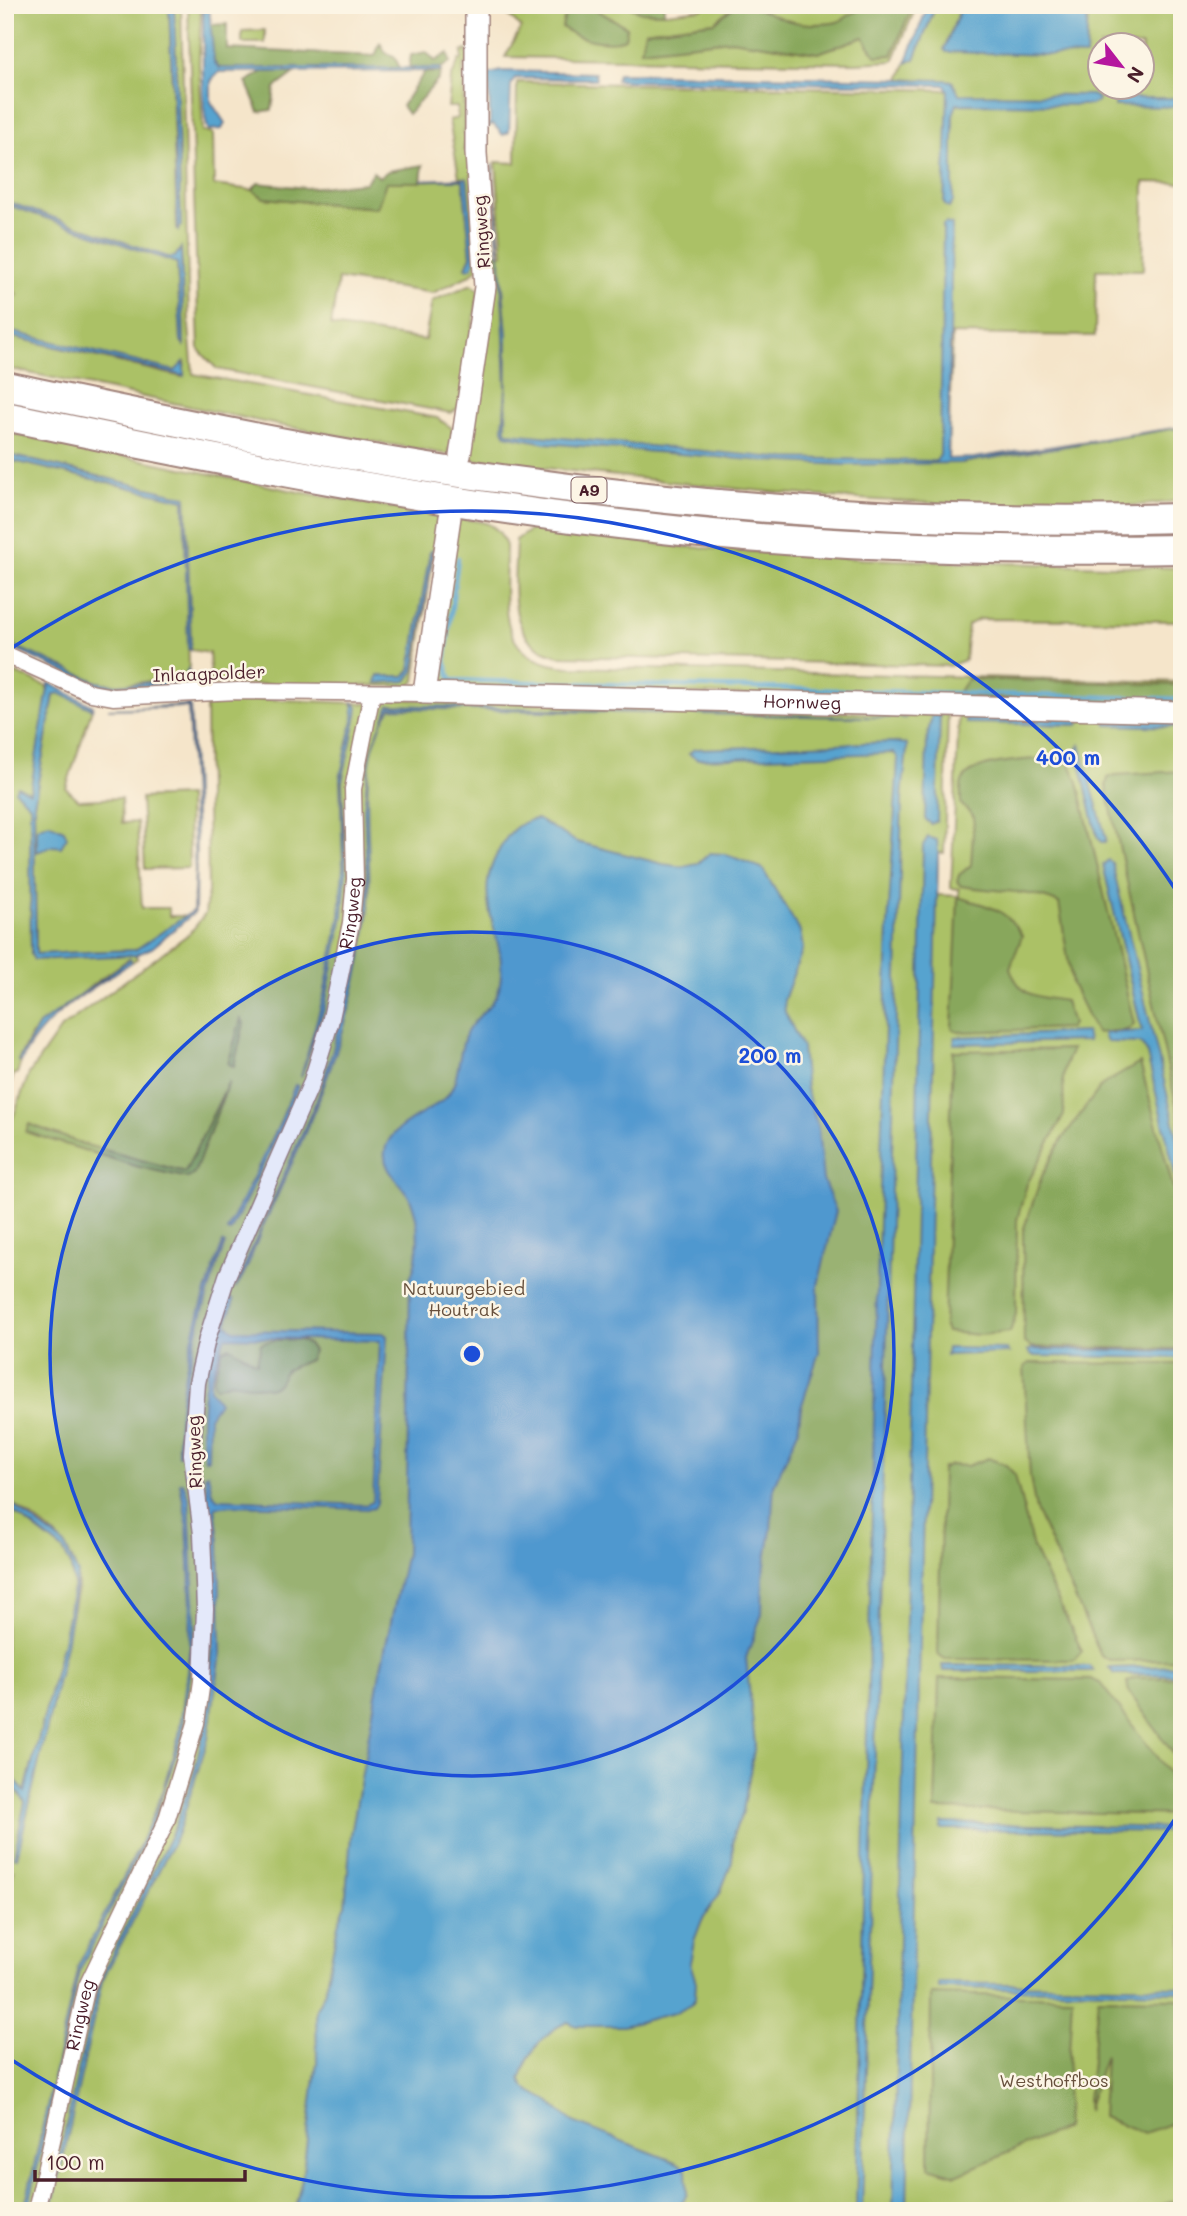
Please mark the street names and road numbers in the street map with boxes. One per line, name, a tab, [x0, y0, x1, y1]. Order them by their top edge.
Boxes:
street label: Ringweg	[466, 195, 496, 269]
road number: A9	[572, 477, 606, 503]
street label: Inlaagpolder	[152, 659, 266, 687]
street label: Hornweg	[763, 688, 841, 714]
street label: Ringweg	[333, 876, 366, 952]
street label: Ringweg	[181, 1415, 207, 1489]
street label: Ringweg	[60, 1974, 100, 2053]

